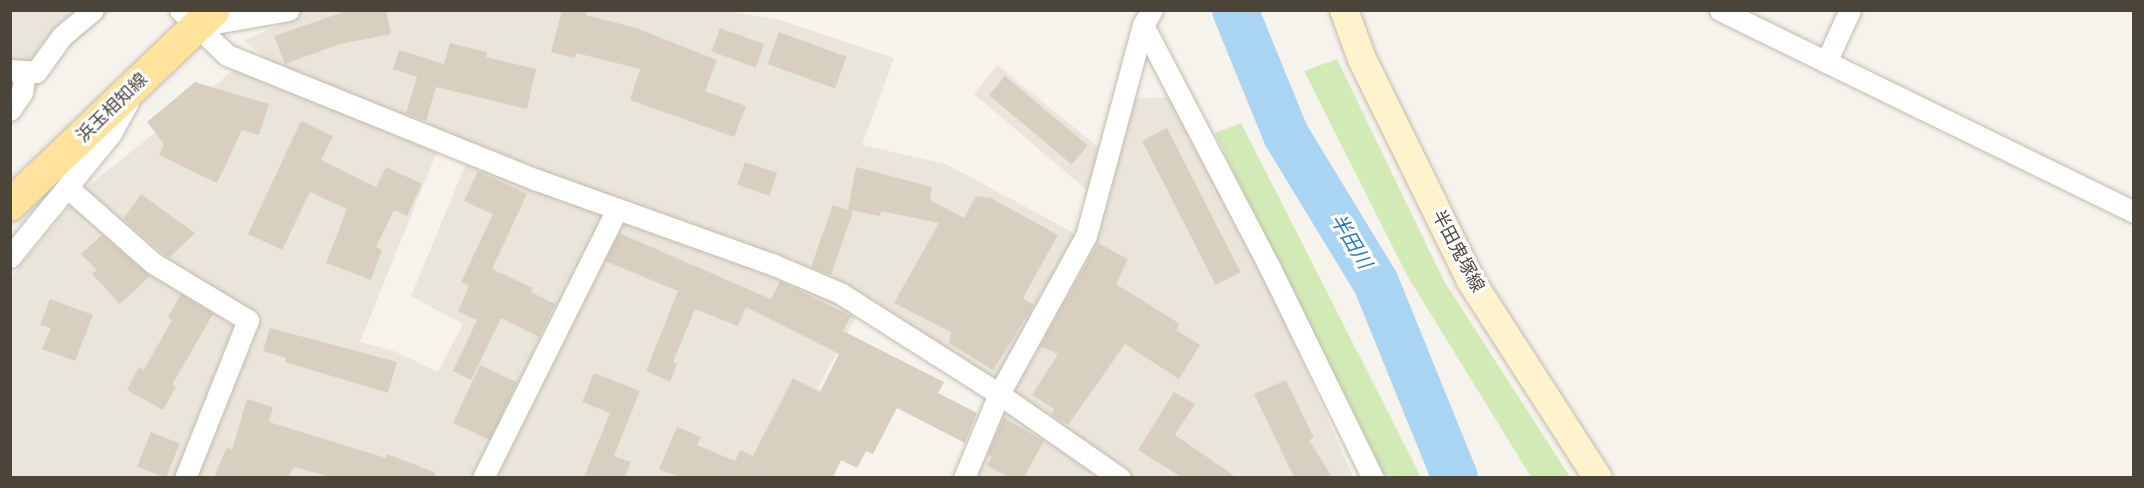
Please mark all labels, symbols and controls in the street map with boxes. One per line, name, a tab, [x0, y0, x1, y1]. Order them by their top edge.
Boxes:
street label: 浜玉相知線	[72, 69, 152, 147]
street label: 半田鬼塚線	[1427, 206, 1489, 296]
water label: 半田川	[1325, 209, 1377, 273]

